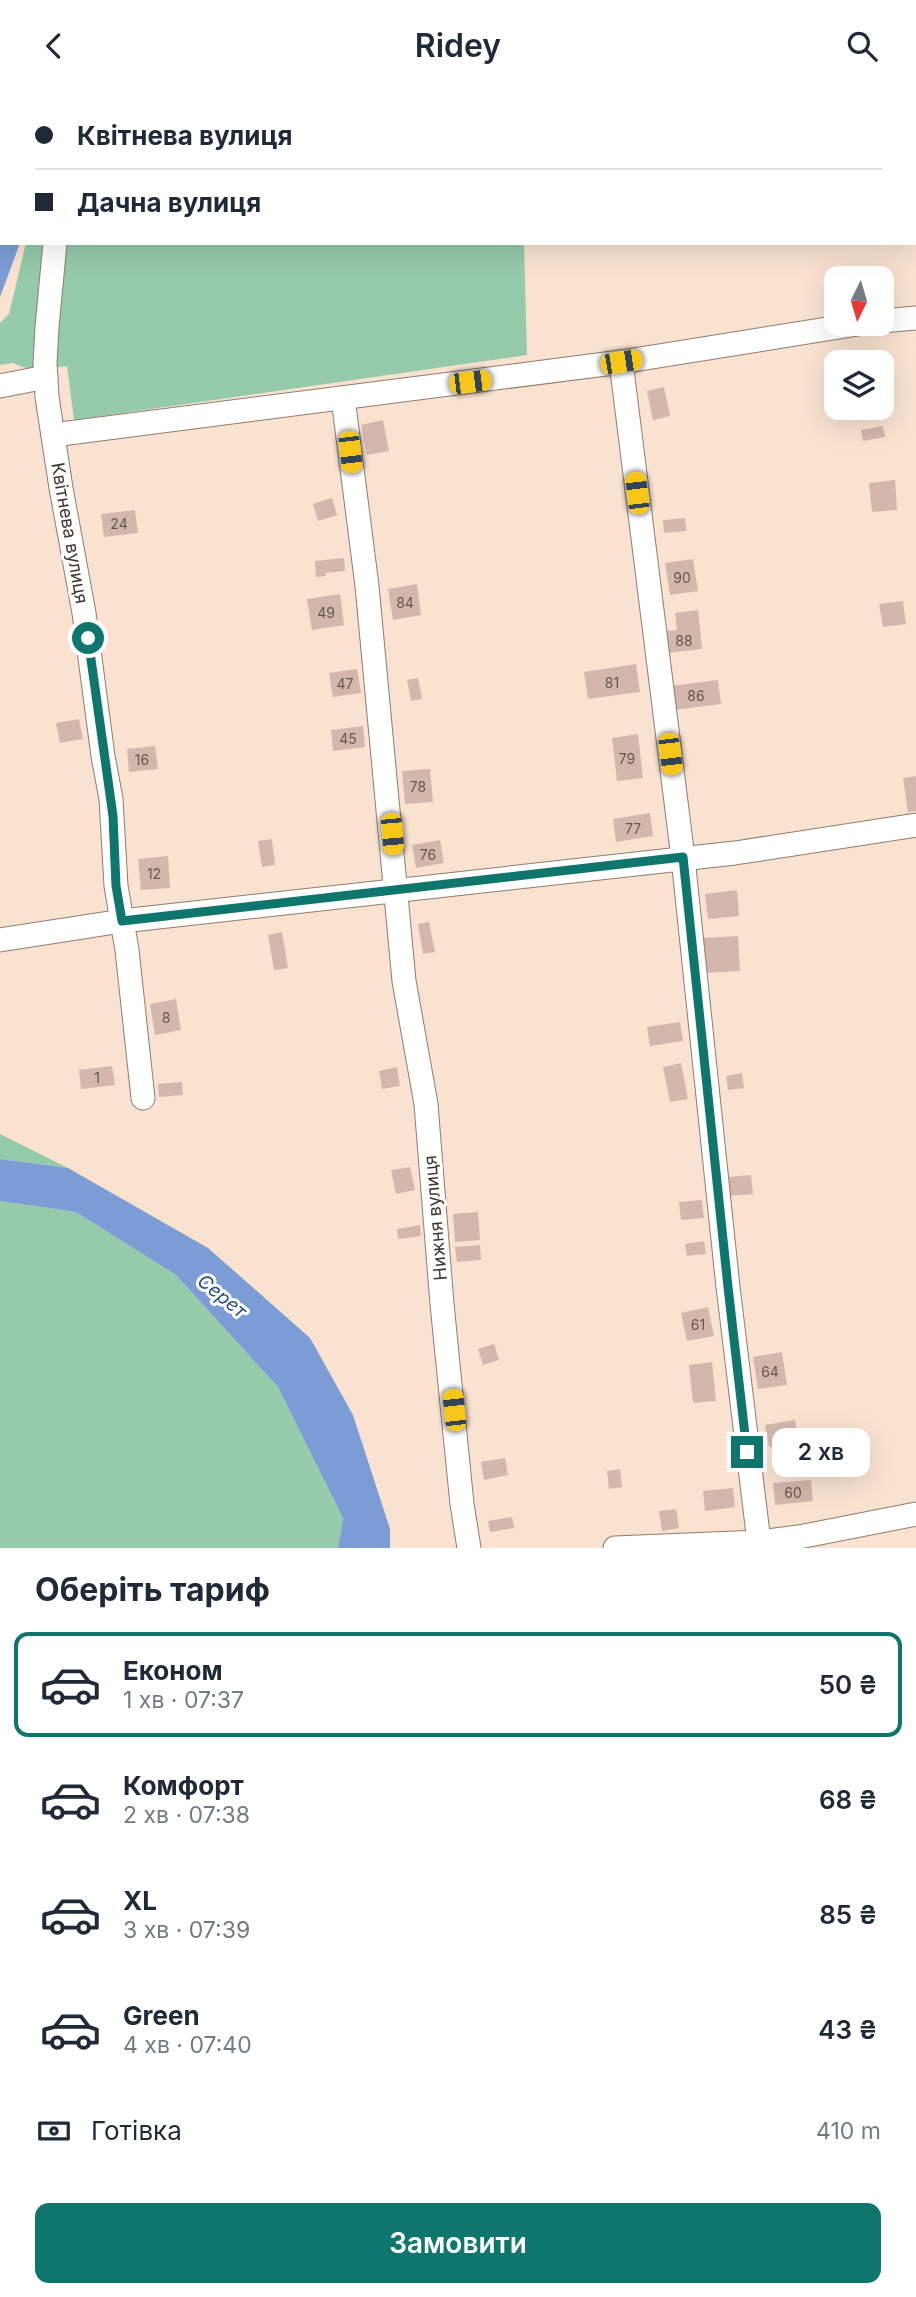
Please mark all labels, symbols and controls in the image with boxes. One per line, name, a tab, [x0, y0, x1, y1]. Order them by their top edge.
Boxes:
text: Ridey	[415, 26, 501, 65]
icon: back	[35, 27, 73, 65]
icon: search	[843, 27, 881, 65]
text: Квітнева вулиця	[77, 120, 293, 151]
text: Дачна вулиця	[77, 187, 261, 218]
north arrow	[824, 266, 894, 336]
map controls	[824, 266, 894, 420]
car	[599, 348, 644, 376]
button: layers	[824, 350, 894, 420]
car	[448, 369, 493, 395]
car	[338, 430, 363, 474]
street label: Квітнева вулиця	[47, 461, 93, 605]
car	[625, 471, 650, 515]
house number: 24	[110, 515, 128, 532]
house number: 90	[673, 569, 691, 586]
house number: 84	[396, 594, 414, 611]
house number: 49	[317, 604, 335, 621]
route start	[72, 622, 104, 654]
house number: 88	[675, 632, 693, 649]
house number: 81	[605, 674, 619, 691]
house number: 47	[337, 675, 354, 692]
house number: 86	[687, 687, 705, 704]
house number: 45	[339, 730, 357, 747]
car	[658, 732, 683, 776]
house number: 79	[619, 750, 635, 767]
house number: 16	[135, 751, 149, 768]
house number: 78	[410, 778, 426, 795]
car	[380, 812, 405, 856]
house number: 77	[625, 820, 641, 837]
house number: 76	[420, 846, 436, 863]
house number: 12	[147, 865, 161, 882]
house number: 8	[162, 1009, 170, 1026]
house number: 1	[94, 1069, 100, 1086]
street label: Нижня вулиця	[419, 1155, 451, 1281]
water label: Серет	[193, 1269, 252, 1323]
house number: 61	[691, 1316, 705, 1333]
house number: 64	[761, 1363, 779, 1380]
car	[442, 1388, 467, 1432]
callout: 2 хв	[772, 1427, 870, 1477]
route end	[731, 1436, 763, 1468]
text: 2 хв	[798, 1438, 844, 1466]
house number: 60	[784, 1484, 802, 1501]
text: Оберіть тариф	[35, 1570, 270, 1609]
icon: car	[39, 1653, 102, 1716]
text: Економ	[123, 1655, 223, 1686]
text: 50 ₴	[819, 1669, 877, 1700]
text: 1 хв · 07:37	[123, 1686, 244, 1714]
icon: car	[39, 1768, 102, 1831]
text: Комфорт	[123, 1770, 244, 1801]
text: 68 ₴	[819, 1784, 877, 1815]
text: 2 хв · 07:38	[123, 1801, 250, 1829]
icon: car	[39, 1883, 102, 1946]
text: XL	[123, 1885, 157, 1916]
text: 85 ₴	[819, 1899, 877, 1930]
text: 3 хв · 07:39	[123, 1916, 250, 1944]
icon: car	[39, 1998, 102, 2061]
text: Green	[123, 2000, 200, 2031]
text: 43 ₴	[818, 2014, 877, 2045]
text: 4 хв · 07:40	[123, 2031, 252, 2059]
icon: cash	[35, 2112, 73, 2150]
text: Готівка	[91, 2115, 182, 2146]
text: 410 m	[816, 2117, 881, 2145]
button: Замовити	[35, 2203, 881, 2283]

